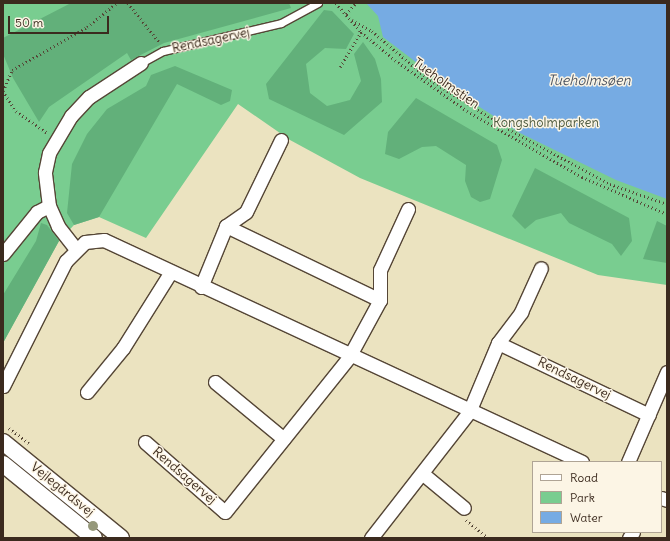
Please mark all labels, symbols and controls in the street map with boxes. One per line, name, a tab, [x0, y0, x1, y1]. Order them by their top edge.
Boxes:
scale bar	[10, 8, 111, 34]
text: 50 m	[15, 15, 43, 30]
street label: Rendsagervej	[171, 25, 251, 57]
street label: Tueholmstien	[410, 55, 482, 113]
water label: Tueholmsøen	[547, 72, 631, 88]
park label: Kongsholmparken	[493, 115, 599, 131]
street label: Rendsagervej	[535, 355, 613, 403]
street label: Rendsagervej	[149, 444, 219, 508]
street label: Vejlegårdsvej	[27, 460, 97, 520]
legend	[532, 461, 662, 533]
text: Road	[570, 470, 598, 485]
text: Park	[570, 490, 595, 505]
text: Water	[570, 510, 603, 525]

